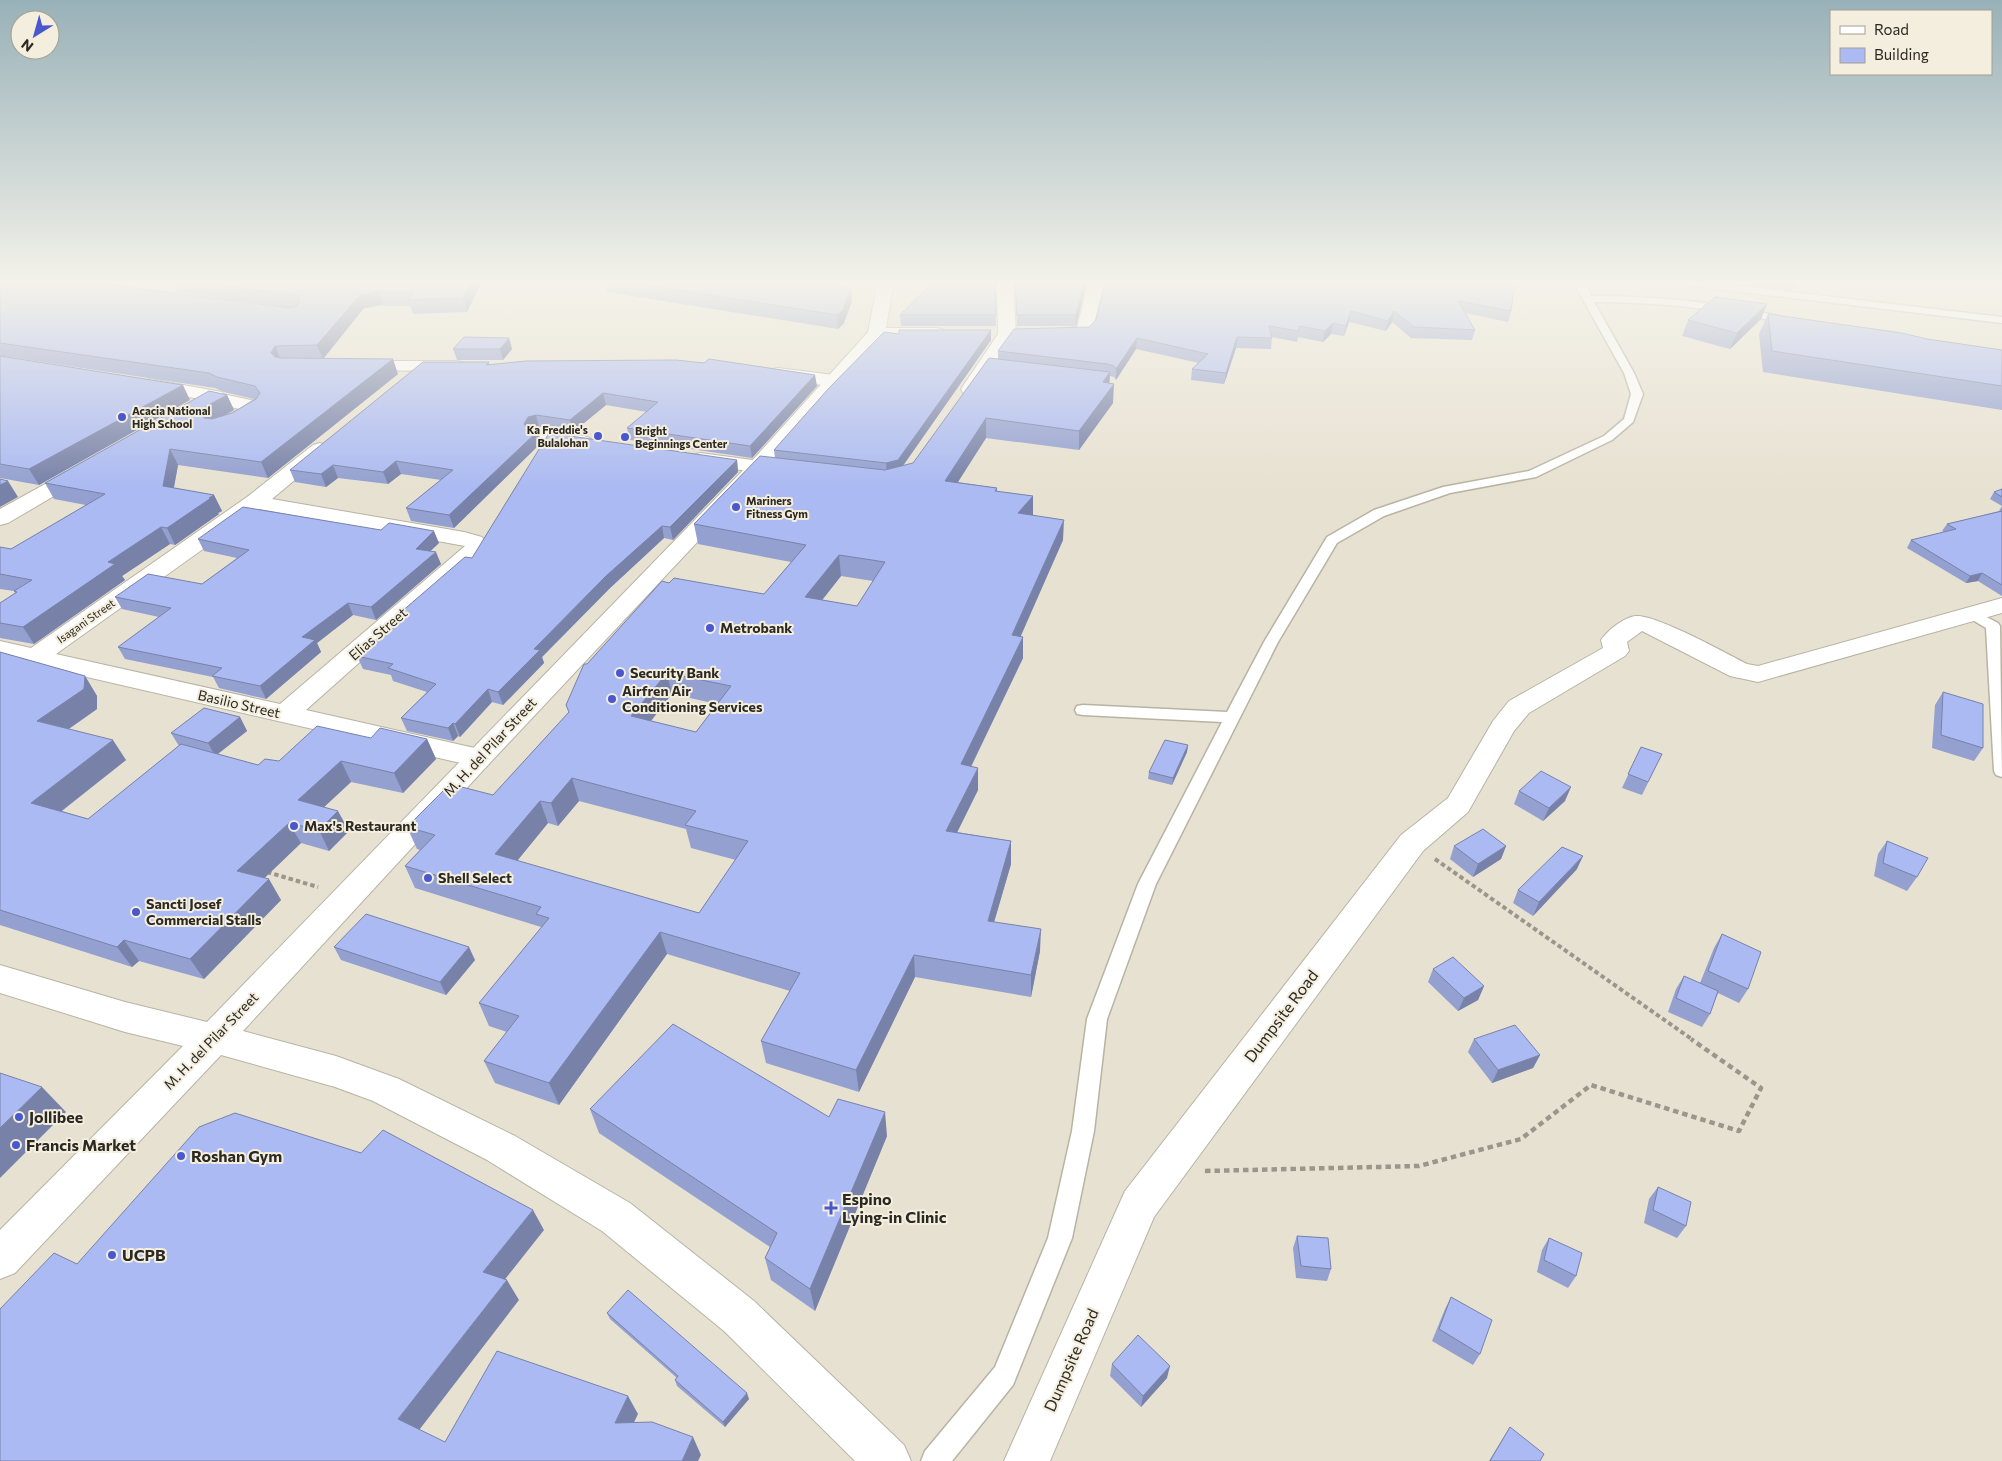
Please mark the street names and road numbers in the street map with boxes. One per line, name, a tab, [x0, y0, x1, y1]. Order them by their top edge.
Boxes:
street label: Isagani Street	[54, 596, 118, 645]
street label: Elias Street	[345, 604, 410, 663]
street label: Basilio Street	[196, 686, 282, 721]
street label: M. H. del Pilar Street	[440, 694, 540, 800]
street label: Dumpsite Road	[1240, 966, 1321, 1066]
street label: M. H. del Pilar Street	[160, 988, 262, 1093]
street label: Dumpsite Road	[1039, 1305, 1102, 1414]

